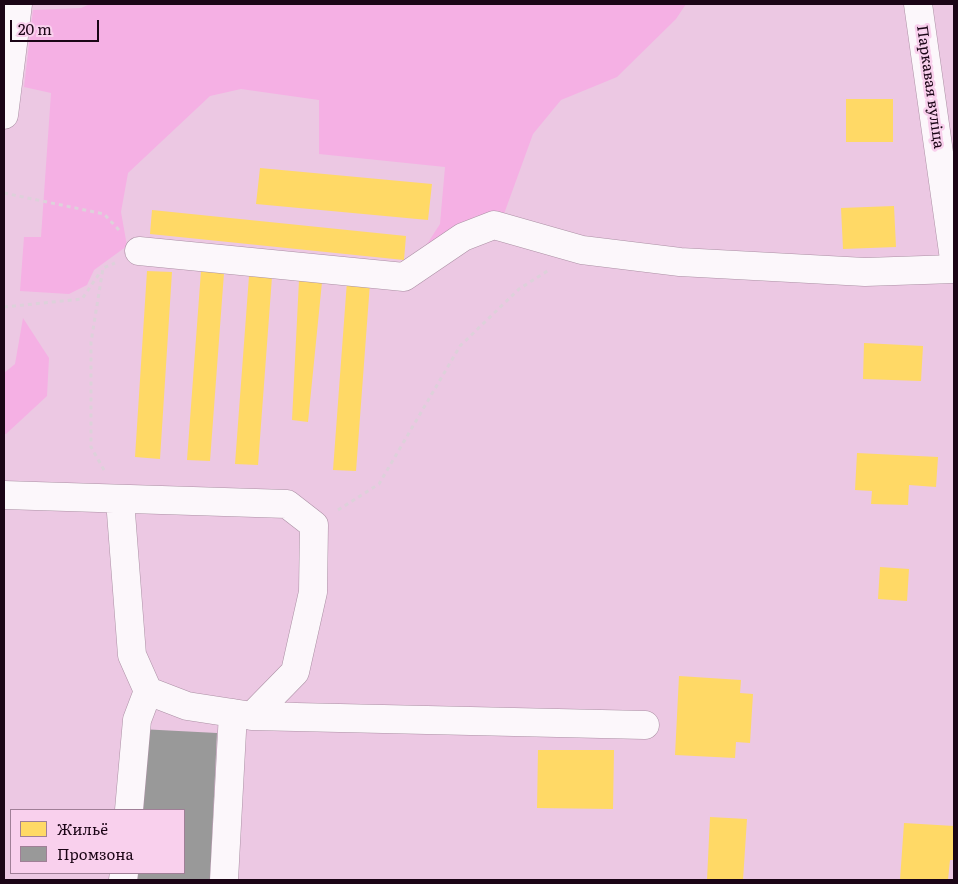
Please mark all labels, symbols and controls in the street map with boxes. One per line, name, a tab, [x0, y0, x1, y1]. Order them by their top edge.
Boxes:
scale bar	[12, 10, 101, 42]
text: 20 m	[18, 17, 52, 40]
street label: Паркавая вуліца	[912, 24, 948, 150]
legend	[10, 809, 185, 874]
text: Жильё	[57, 817, 108, 840]
text: Промзона	[57, 842, 134, 865]

